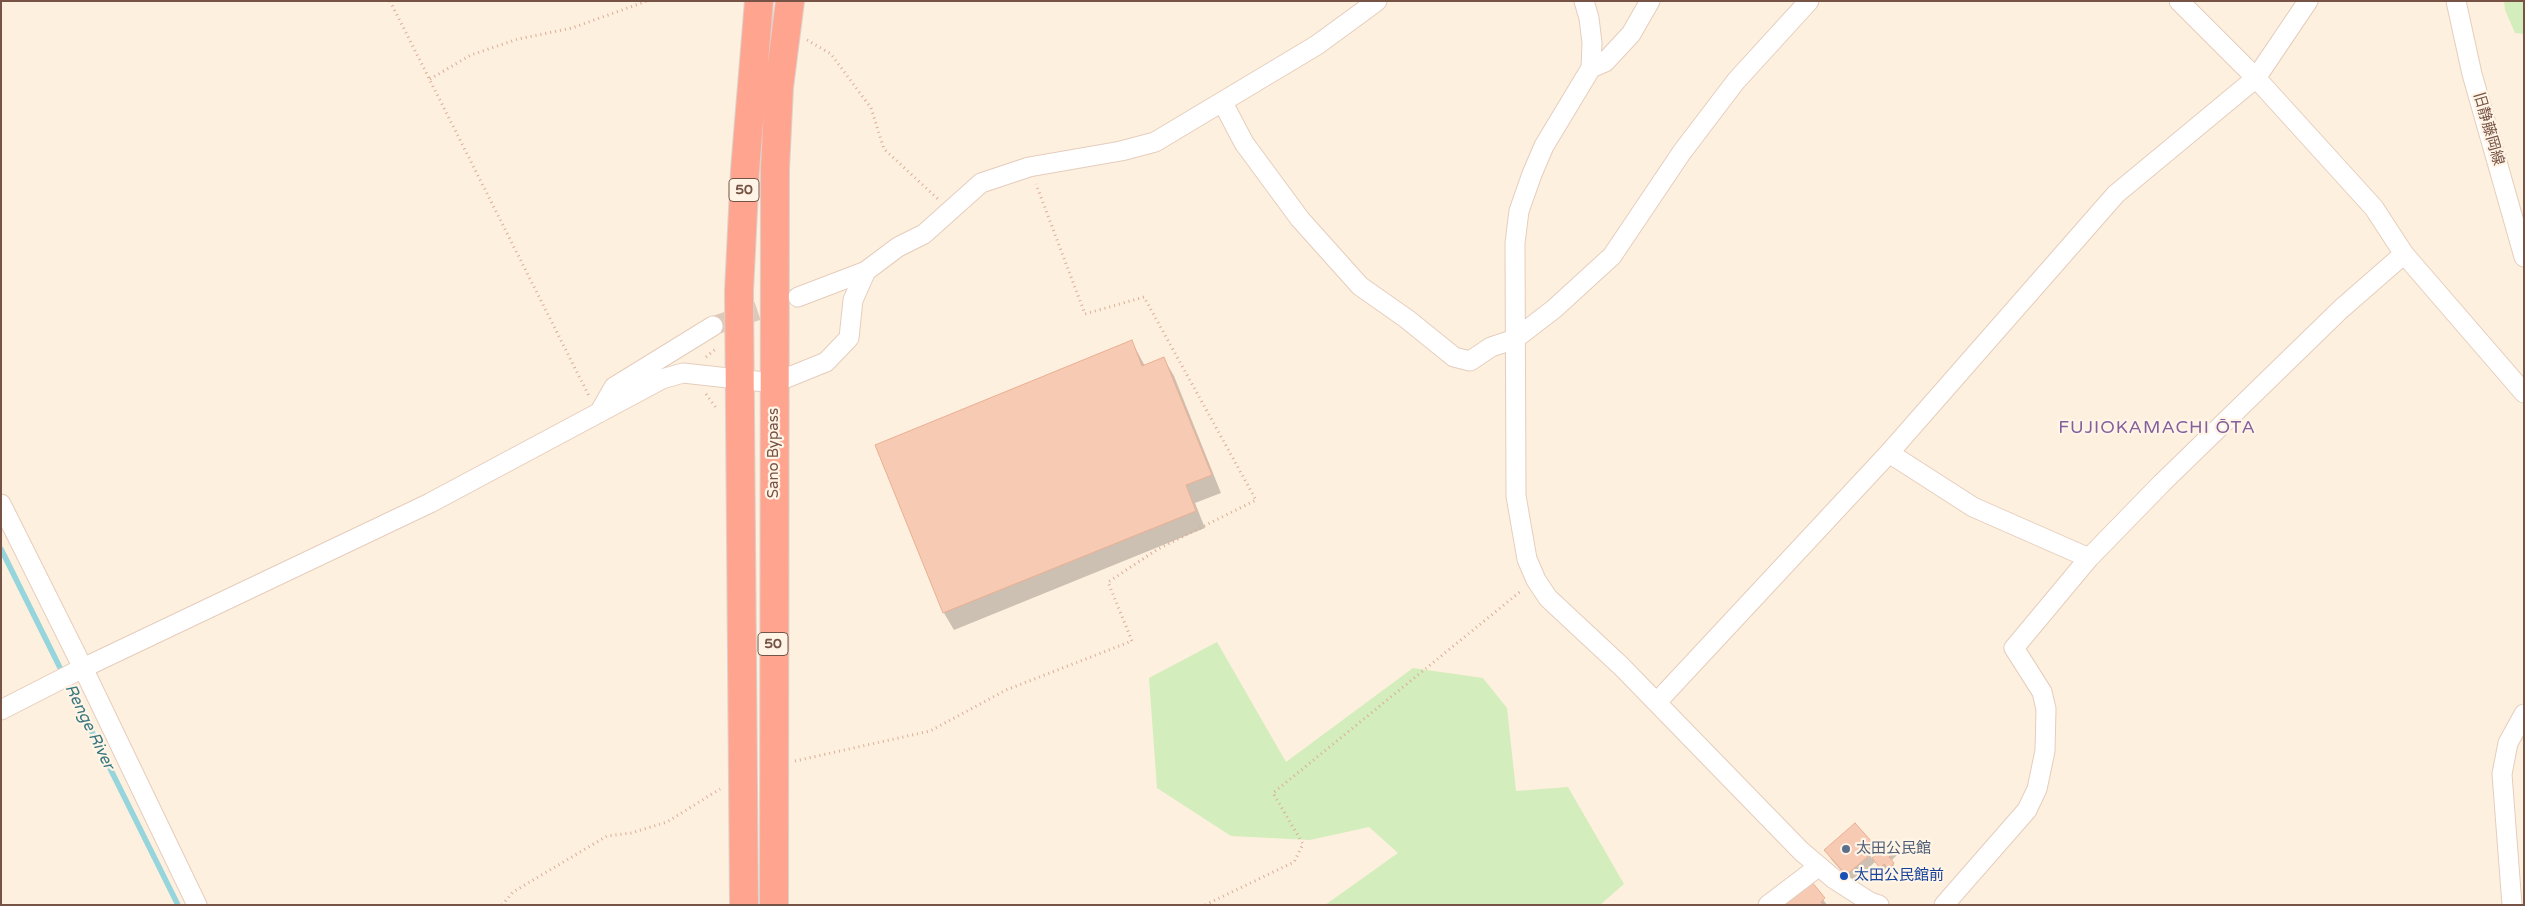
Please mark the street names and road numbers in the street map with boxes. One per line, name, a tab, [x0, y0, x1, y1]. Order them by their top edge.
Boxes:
street label: 旧静藤岡線	[2469, 90, 2507, 168]
road number: 50	[729, 178, 759, 202]
street label: Sano Bypass	[765, 408, 783, 498]
road number: 50	[758, 633, 788, 656]

